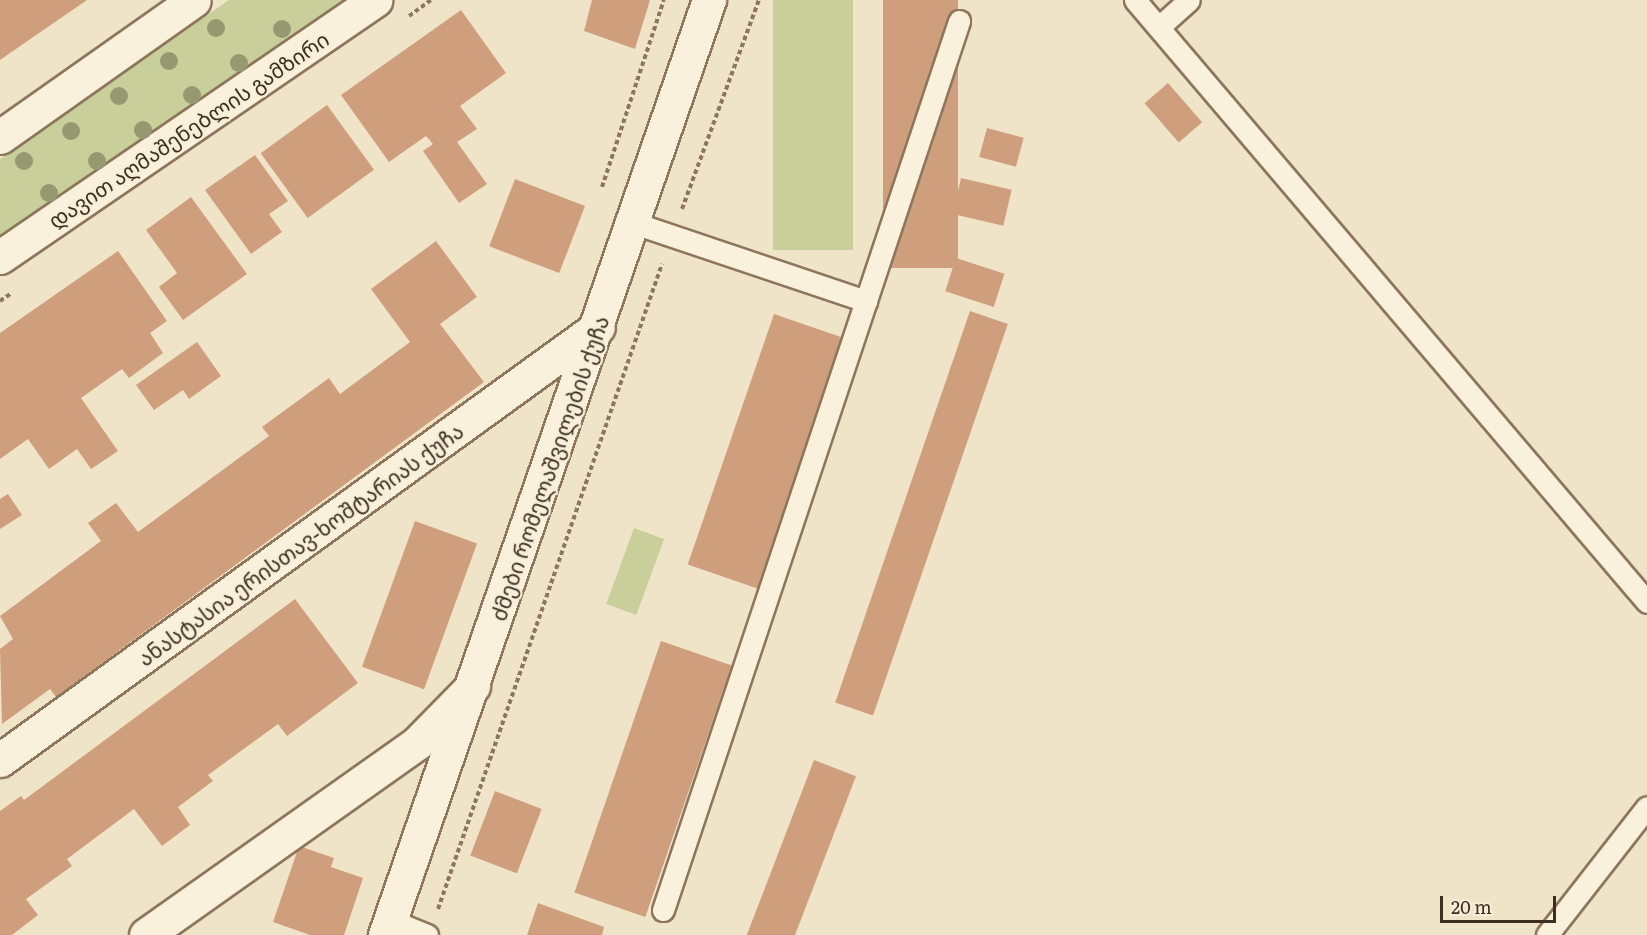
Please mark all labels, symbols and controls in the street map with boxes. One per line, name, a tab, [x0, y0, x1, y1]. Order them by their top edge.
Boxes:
street label: დავით აღმაშენებლის გამზირი	[43, 25, 333, 233]
street label: ძმები რომელაშვილების ქუჩა	[485, 312, 613, 624]
street label: ანასტასია ერისთავ-ხოშტარიას ქუჩა	[132, 417, 468, 671]
scale bar	[1443, 884, 1558, 922]
text: 20 m	[1451, 893, 1492, 920]

